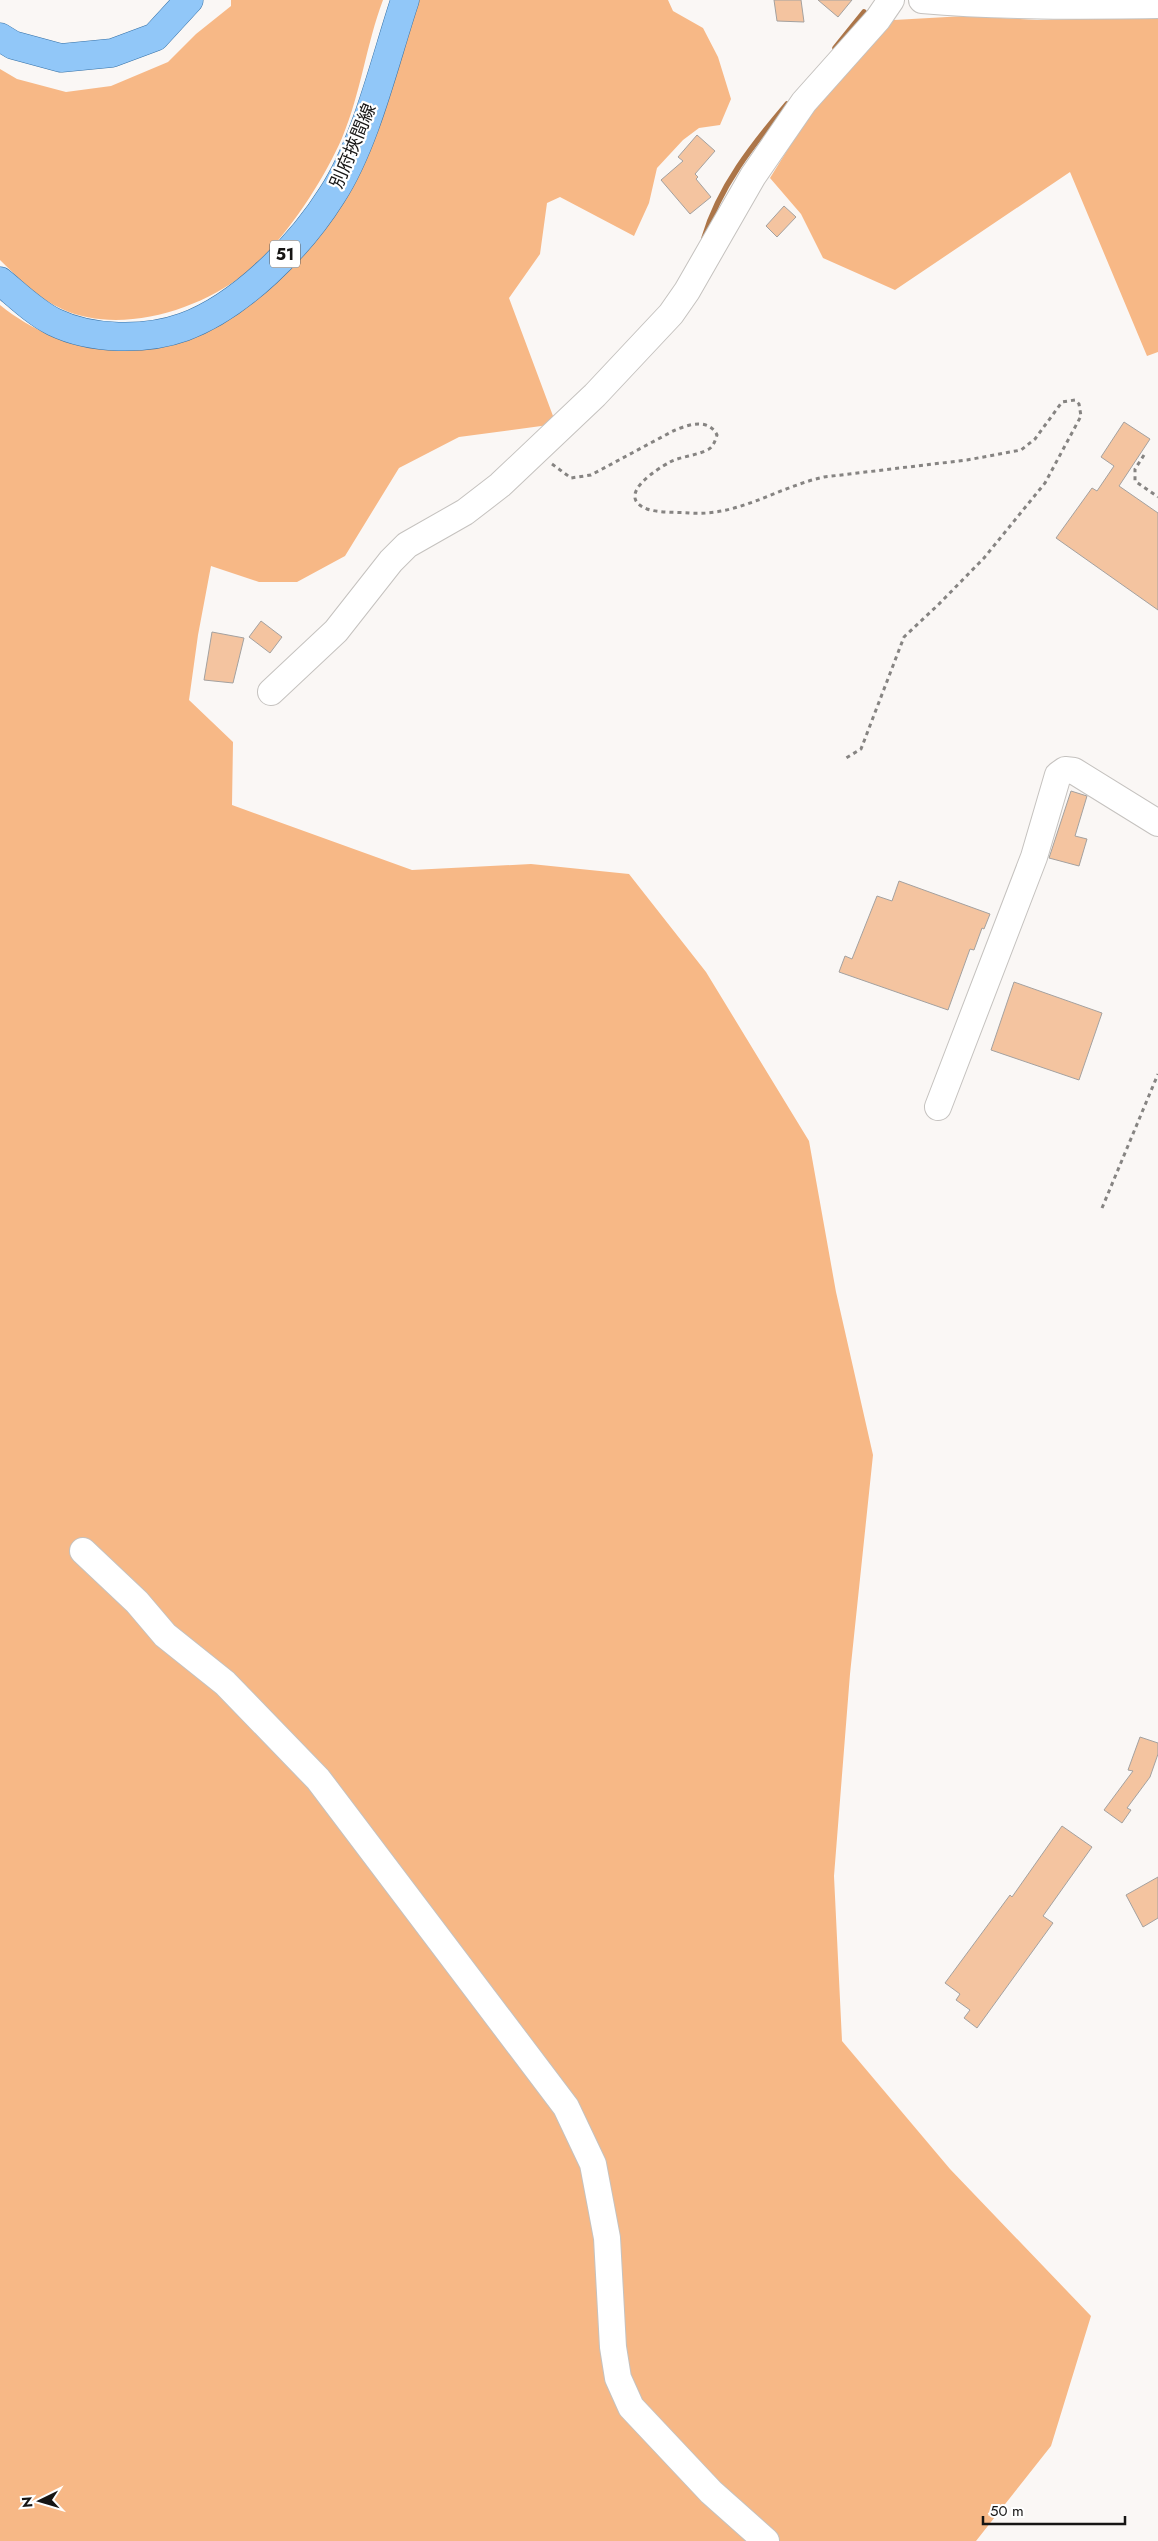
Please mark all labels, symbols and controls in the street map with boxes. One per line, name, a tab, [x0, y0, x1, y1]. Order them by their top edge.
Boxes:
street label: 別府挾間線	[323, 99, 383, 193]
road number: 51	[270, 240, 300, 268]
north arrow	[15, 2476, 65, 2526]
scale bar	[983, 2494, 1126, 2526]
text: N	[17, 2496, 37, 2509]
text: 50 m	[990, 2500, 1024, 2522]

